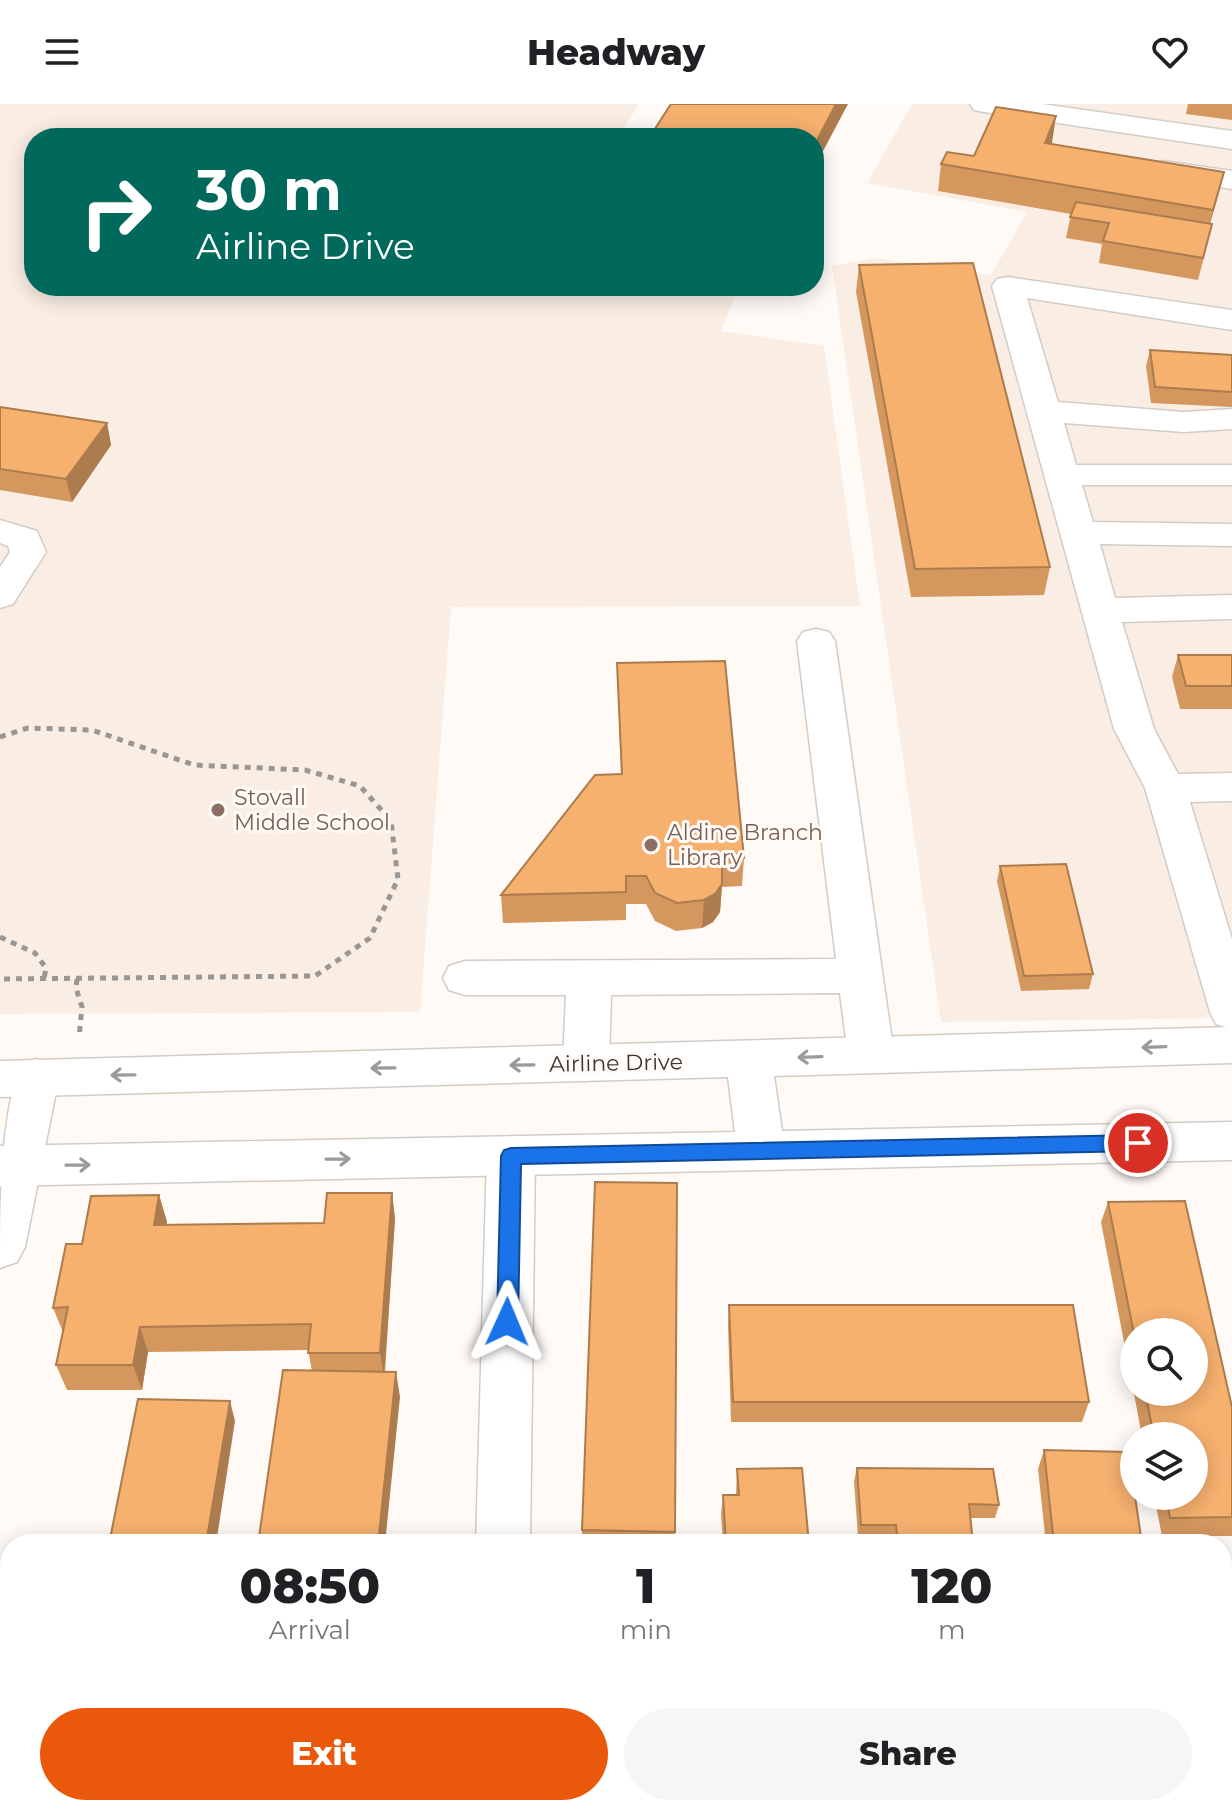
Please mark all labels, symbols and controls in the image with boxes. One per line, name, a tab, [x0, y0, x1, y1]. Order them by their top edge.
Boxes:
icon: menu	[40, 30, 84, 74]
text: Headway	[527, 30, 705, 74]
icon: heart	[1148, 30, 1192, 74]
text: 30 m	[196, 156, 342, 224]
icon: right	[64, 160, 168, 264]
text: Airline Drive	[196, 224, 415, 268]
place label: Stovall Middle School	[234, 784, 390, 836]
marker: Stovall Middle School	[209, 801, 227, 819]
place label: Aldine Branch Library	[667, 819, 823, 871]
marker: Aldine Branch Library	[642, 836, 660, 854]
one-way arrow	[1141, 1040, 1168, 1055]
street label: Airline Drive	[549, 1048, 683, 1078]
one-way arrow	[797, 1050, 824, 1065]
one-way arrow	[509, 1057, 536, 1072]
one-way arrow	[370, 1061, 397, 1076]
one-way arrow	[110, 1067, 137, 1082]
pin	[1104, 1109, 1172, 1177]
icon: arrive	[1116, 1121, 1160, 1165]
one-way arrow	[324, 1152, 351, 1167]
one-way arrow	[64, 1157, 91, 1173]
position arrow	[465, 1280, 549, 1364]
map controls	[1120, 1318, 1208, 1510]
button: search	[1120, 1318, 1208, 1406]
button: layers	[1120, 1422, 1208, 1510]
text: 08:50	[240, 1557, 380, 1615]
text: 1	[636, 1557, 655, 1615]
text: 120	[911, 1557, 992, 1615]
text: Arrival	[269, 1614, 351, 1646]
text: min	[620, 1614, 672, 1646]
text: m	[938, 1614, 966, 1646]
button: Exit	[40, 1708, 608, 1800]
button: Share	[624, 1708, 1192, 1800]

